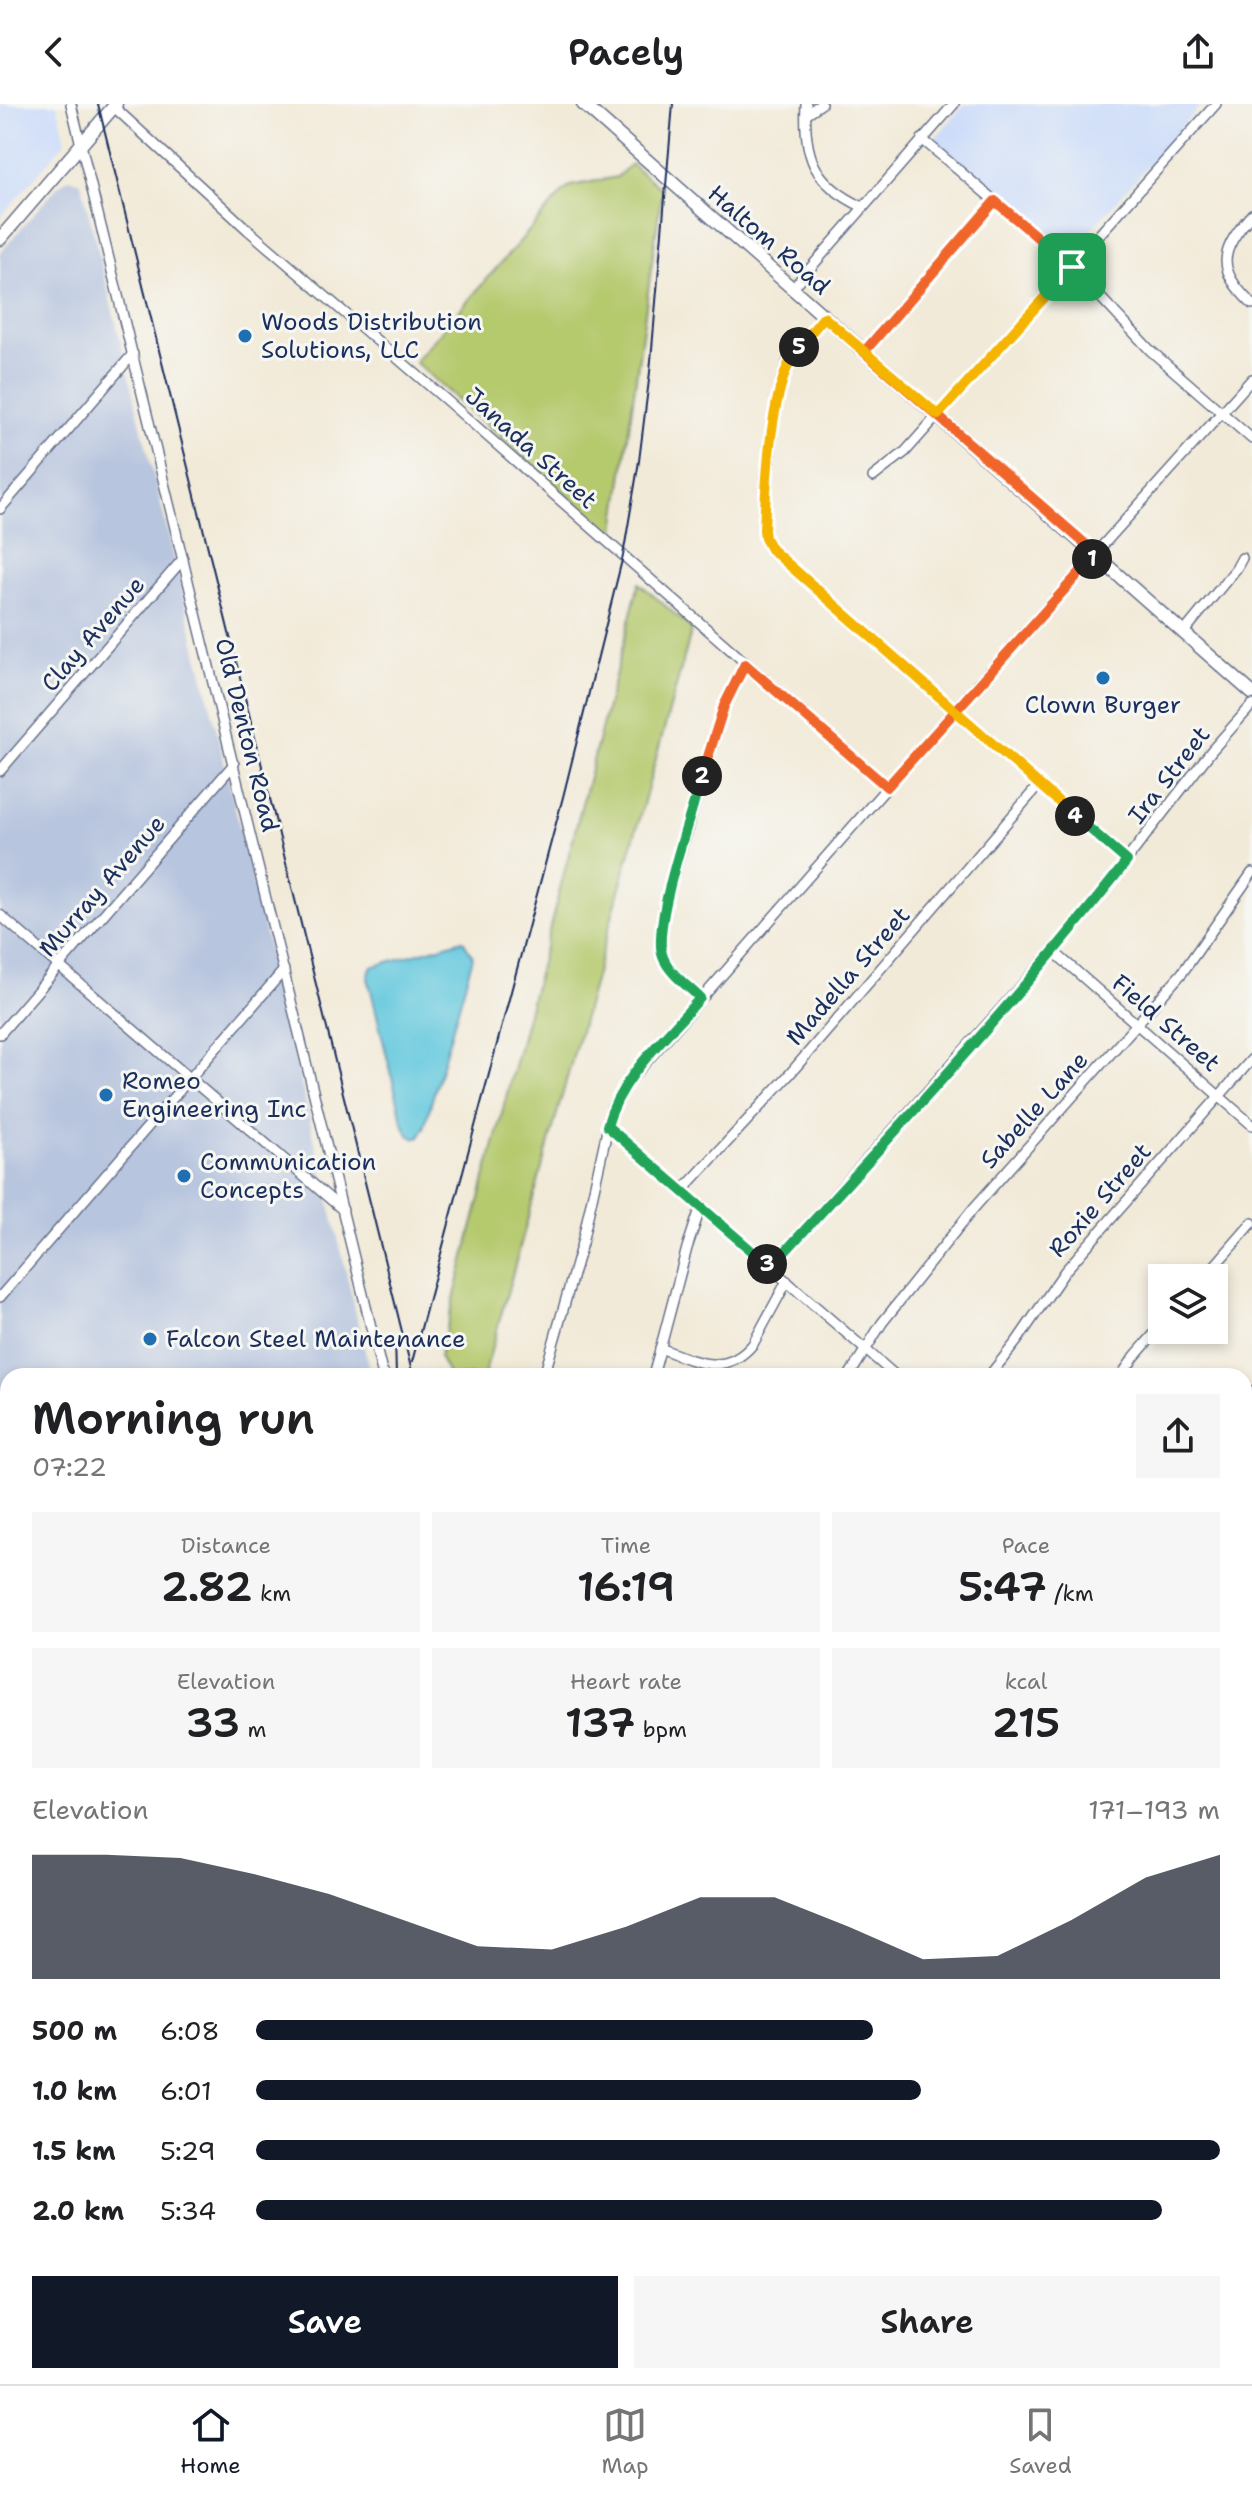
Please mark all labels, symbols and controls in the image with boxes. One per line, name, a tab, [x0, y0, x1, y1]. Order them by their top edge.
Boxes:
text: Pacely	[568, 28, 684, 77]
icon: back	[32, 30, 76, 74]
icon: share	[1176, 30, 1220, 74]
street label: Haltom Road	[701, 178, 837, 302]
pin	[1038, 233, 1106, 301]
icon: arrive	[1050, 245, 1094, 289]
place label: Woods Distribution Solutions, LLC	[261, 306, 482, 366]
marker: Woods Distribution Solutions, LLC	[236, 327, 254, 345]
pin: 5	[779, 327, 819, 367]
text: 5	[792, 332, 806, 361]
street label: Janada Street	[458, 380, 604, 516]
pin: 1	[1072, 539, 1112, 579]
text: 1	[1087, 544, 1097, 573]
street label: Clay Avenue	[34, 570, 152, 698]
street label: Old Denton Road	[207, 635, 287, 835]
marker: Clown Burger	[1094, 669, 1112, 687]
place label: Clown Burger	[1025, 689, 1181, 721]
street label: Ira Street	[1121, 720, 1217, 830]
pin: 2	[682, 756, 722, 796]
text: 2	[694, 761, 710, 790]
pin: 4	[1055, 796, 1095, 836]
text: 4	[1067, 801, 1083, 830]
street label: Murray Avenue	[32, 808, 172, 964]
street label: Madella Street	[779, 900, 917, 1052]
street label: Field Street	[1105, 967, 1227, 1079]
street label: Sabelle Lane	[973, 1045, 1095, 1175]
place label: Romeo Engineering Inc	[122, 1065, 307, 1125]
marker: Romeo Engineering Inc	[97, 1086, 115, 1104]
street label: Roxie Street	[1041, 1136, 1159, 1264]
place label: Communication Concepts	[200, 1146, 376, 1206]
marker: Communication Concepts	[175, 1167, 193, 1185]
pin: 3	[747, 1244, 787, 1284]
text: 3	[759, 1249, 775, 1278]
map controls	[1148, 1264, 1228, 1344]
button: layers	[1148, 1264, 1228, 1344]
place label: Falcon Steel Maintenance	[166, 1323, 466, 1355]
marker: Falcon Steel Maintenance	[141, 1330, 159, 1348]
text: Morning run	[32, 1389, 315, 1448]
button: share	[1136, 1394, 1220, 1478]
text: 07:22	[32, 1449, 107, 1484]
text: Distance	[181, 1531, 271, 1560]
text: Time	[601, 1531, 651, 1560]
text: Pace	[1002, 1531, 1050, 1560]
text: 2.82	[161, 1560, 253, 1614]
text: 16:19	[577, 1560, 675, 1614]
text: 5:47	[958, 1560, 1047, 1614]
text: km	[253, 1579, 291, 1608]
text: /km	[1047, 1579, 1094, 1608]
text: Elevation	[177, 1667, 275, 1696]
text: Heart rate	[570, 1667, 682, 1696]
text: kcal	[1005, 1667, 1047, 1696]
text: 33	[185, 1696, 240, 1750]
text: 137	[565, 1696, 635, 1750]
text: 215	[992, 1696, 1060, 1750]
text: m	[240, 1715, 267, 1744]
text: bpm	[635, 1715, 687, 1744]
text: Elevation	[32, 1792, 148, 1827]
text: 171–193 m	[1088, 1792, 1220, 1827]
text: 500 m	[32, 2013, 117, 2048]
text: 6:08	[160, 2013, 220, 2048]
text: 1.0 km	[32, 2073, 117, 2108]
text: 6:01	[160, 2073, 212, 2108]
text: 1.5 km	[32, 2133, 116, 2168]
text: 5:29	[160, 2133, 216, 2168]
text: 2.0 km	[32, 2193, 124, 2228]
text: 5:34	[160, 2193, 216, 2228]
button: Save	[32, 2276, 618, 2368]
button: Share	[634, 2276, 1220, 2368]
tab: Home	[180, 2403, 241, 2480]
tab: Map	[601, 2403, 649, 2480]
tab: Saved	[1009, 2403, 1072, 2480]

